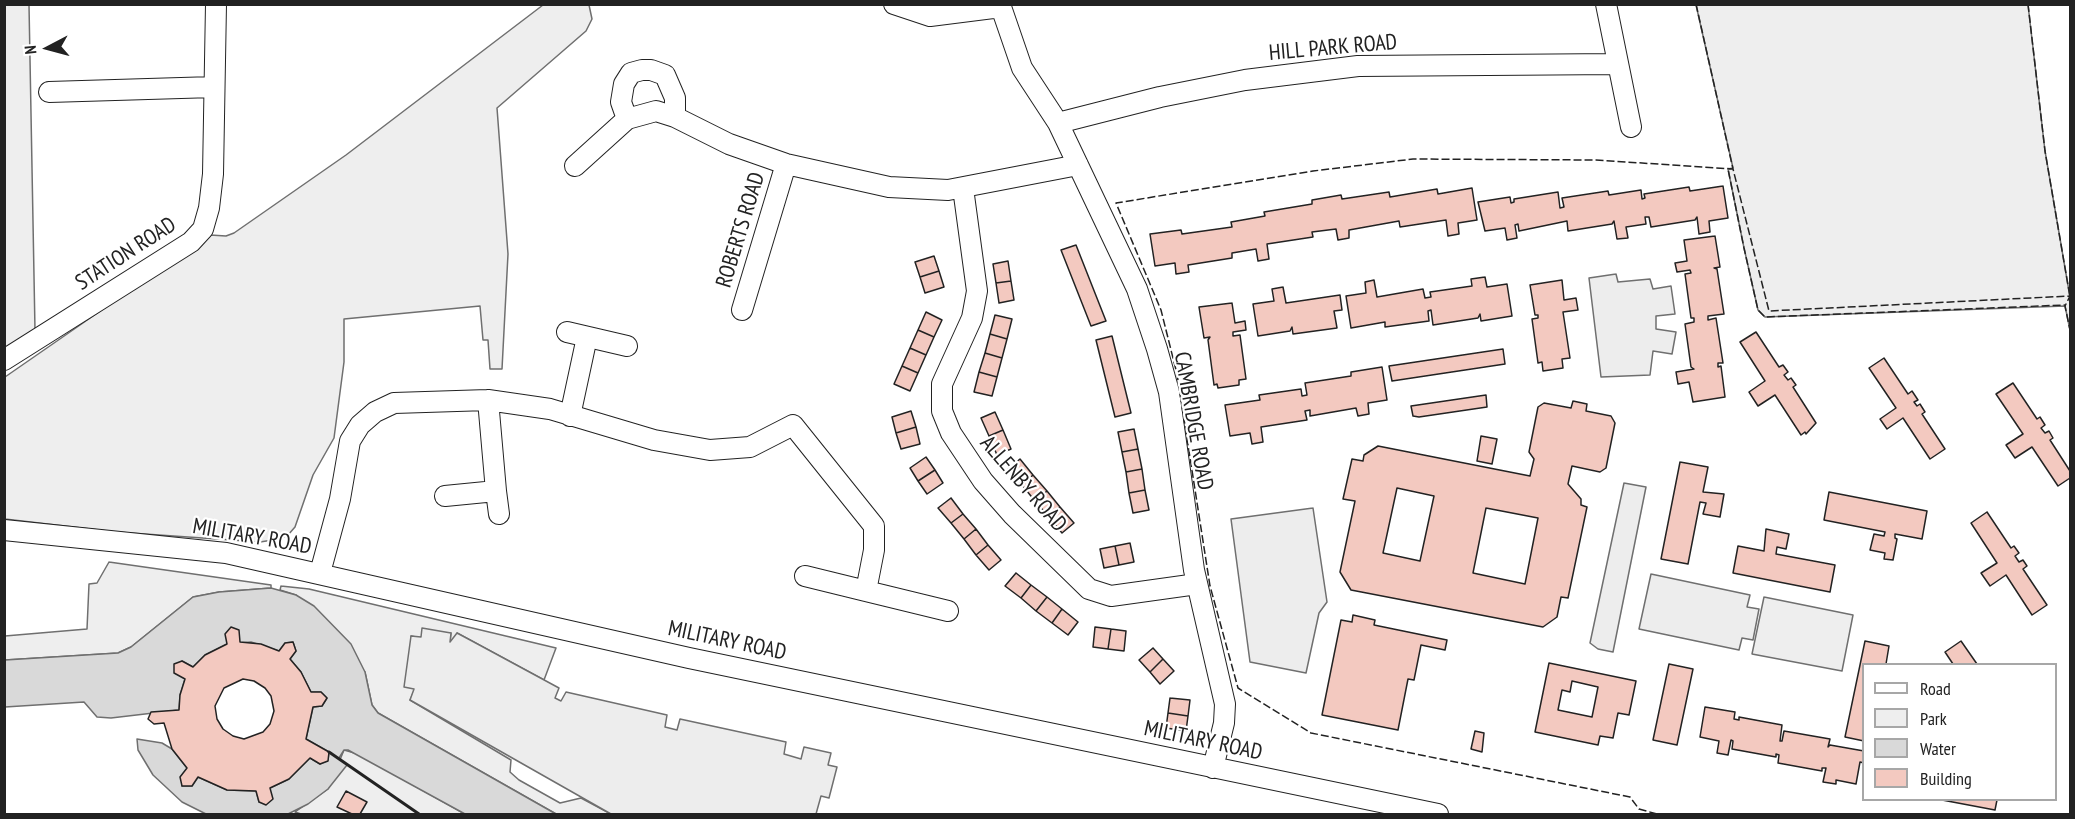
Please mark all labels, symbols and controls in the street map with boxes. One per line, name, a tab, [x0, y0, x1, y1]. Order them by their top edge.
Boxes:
north arrow	[18, 18, 78, 78]
street label: HILL PARK ROAD	[1268, 29, 1398, 67]
text: N	[20, 45, 40, 55]
street label: ROBERTS ROAD	[711, 169, 771, 291]
street label: STATION ROAD	[71, 212, 181, 296]
street label: CAMBRIDGE ROAD	[1168, 350, 1218, 492]
street label: ALLENBY ROAD	[974, 431, 1072, 537]
street label: MILITARY ROAD	[191, 514, 313, 560]
street label: MILITARY ROAD	[665, 616, 789, 666]
legend	[1862, 663, 2057, 801]
text: Road	[1920, 677, 1951, 700]
text: Park	[1920, 707, 1947, 730]
street label: MILITARY ROAD	[1141, 716, 1265, 766]
text: Water	[1920, 737, 1956, 760]
text: Building	[1920, 767, 1972, 790]

